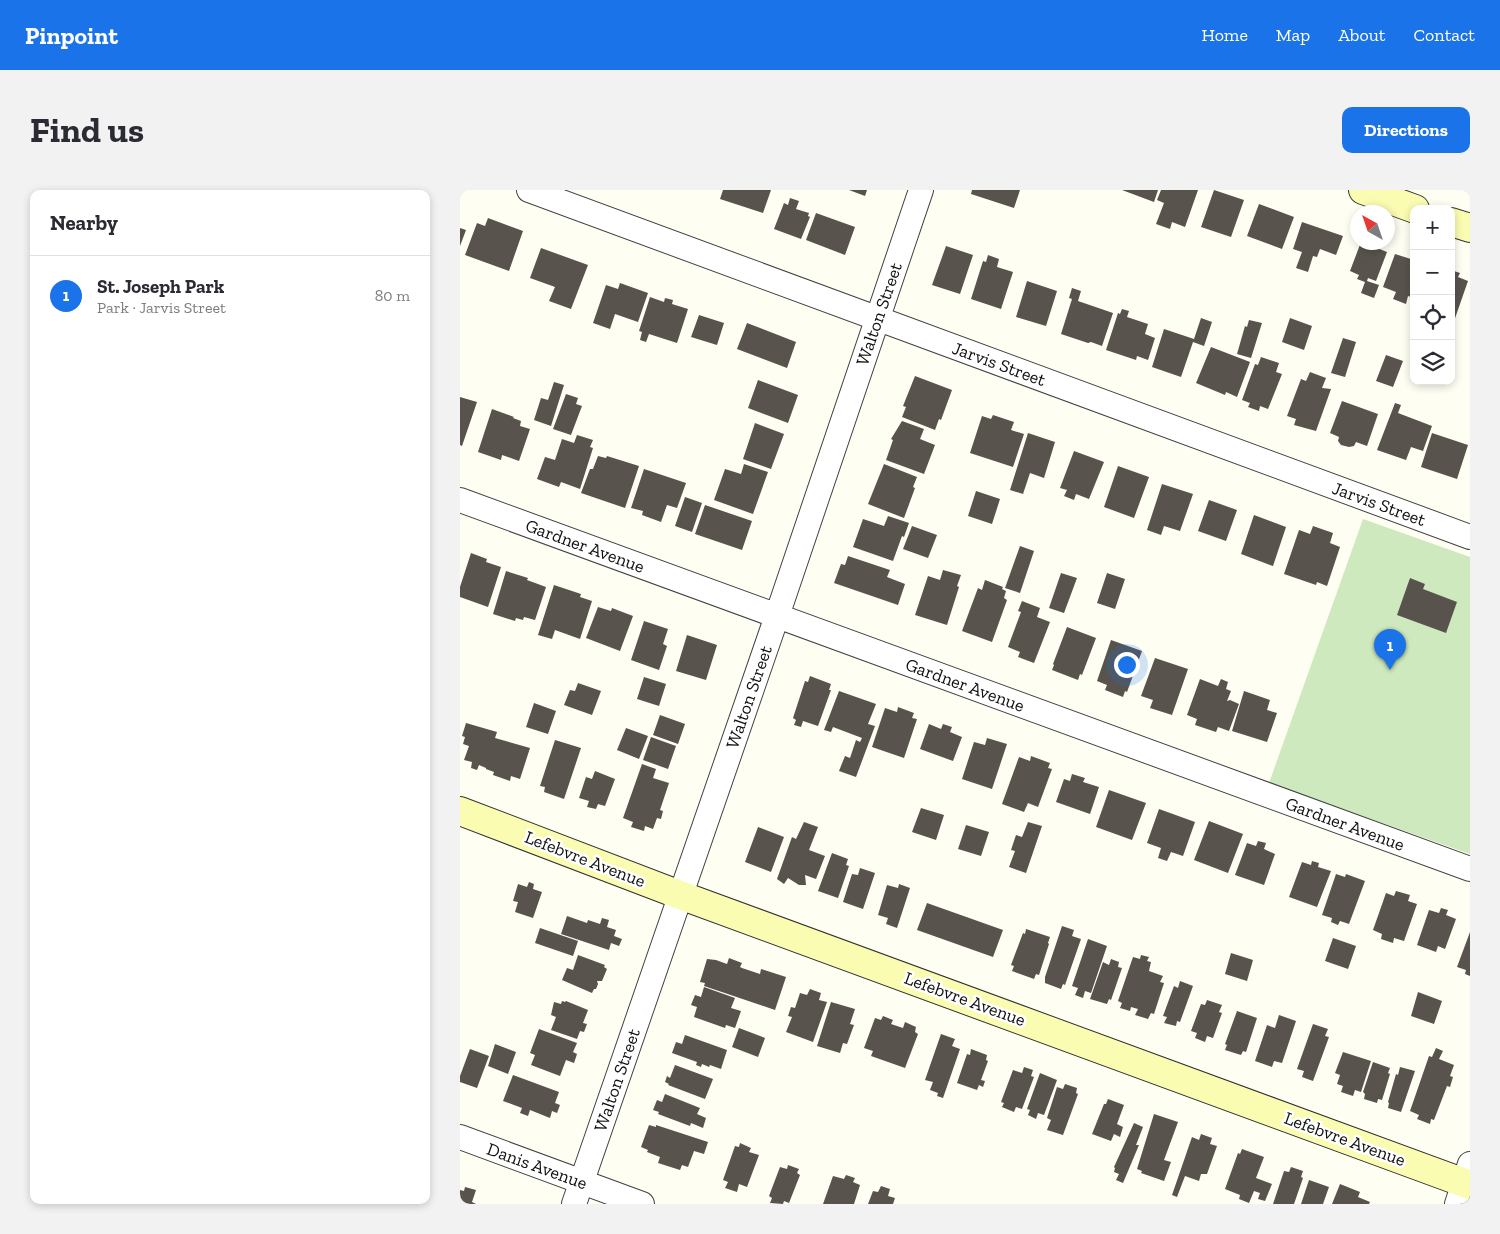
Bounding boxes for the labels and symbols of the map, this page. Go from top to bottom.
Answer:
north arrow [1350,205,1395,250]
street label: Walton Street [851,259,907,368]
street label: Jarvis Street [949,337,1049,391]
street label: Jarvis Street [1329,477,1429,531]
street label: Gardner Avenue [522,514,648,578]
pin: 1 [1374,629,1406,670]
street label: Walton Street [721,642,777,751]
your location [1114,652,1140,678]
street label: Gardner Avenue [902,653,1028,717]
street label: Gardner Avenue [1282,792,1408,856]
street label: Lefebvre Avenue [522,826,648,892]
street label: Lefebvre Avenue [901,967,1029,1031]
street label: Walton Street [589,1025,645,1134]
street label: Lefebvre Avenue [1281,1107,1409,1171]
street label: Danis Avenue [484,1138,590,1194]

